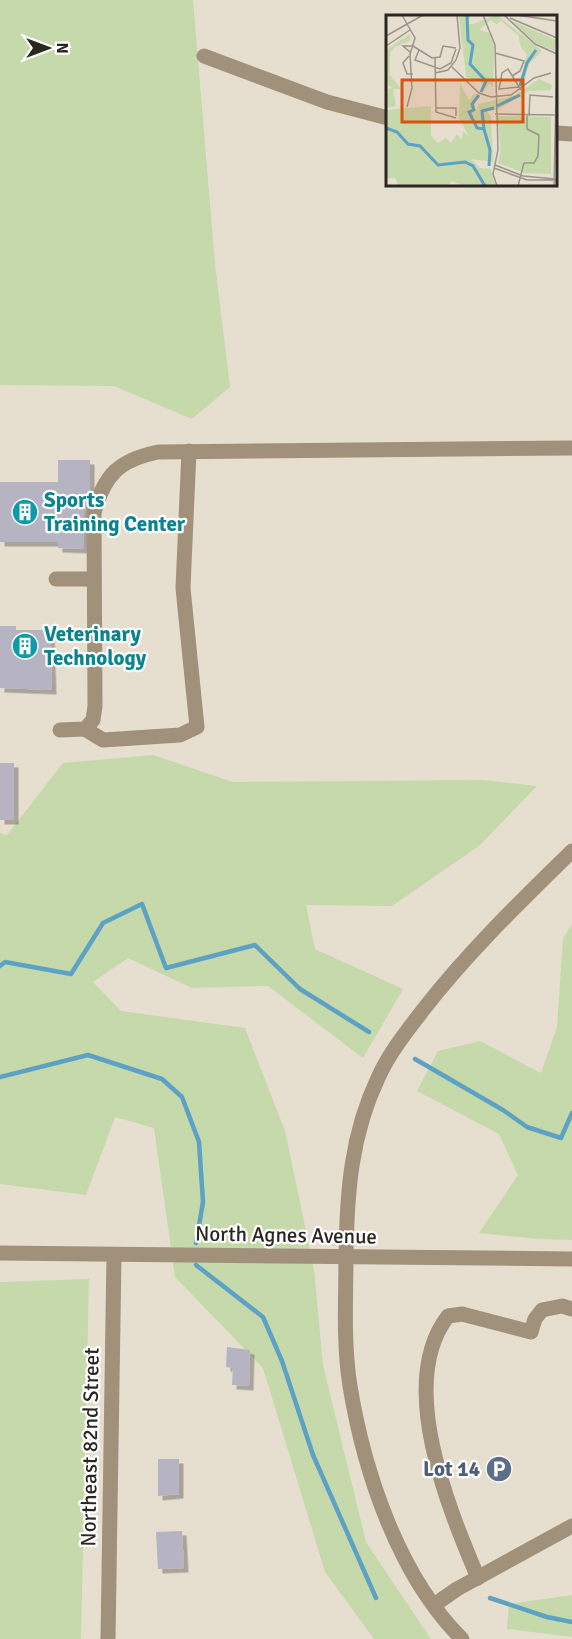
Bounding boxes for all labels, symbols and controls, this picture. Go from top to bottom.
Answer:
inset map [386,15,557,186]
north arrow [18,18,78,78]
text: N [52,42,72,54]
place label: Sports Training Center [44,487,186,537]
building icon: Sports Training Center [10,497,40,527]
place label: Veterinary Technology [44,621,147,671]
building icon: Veterinary Technology [10,631,40,661]
street label: North Agnes Avenue [195,1220,377,1250]
street label: Northeast 82nd Street [75,1347,105,1547]
parking icon: Lot 14 [484,1454,514,1484]
place label: Lot 14 [423,1456,480,1482]

